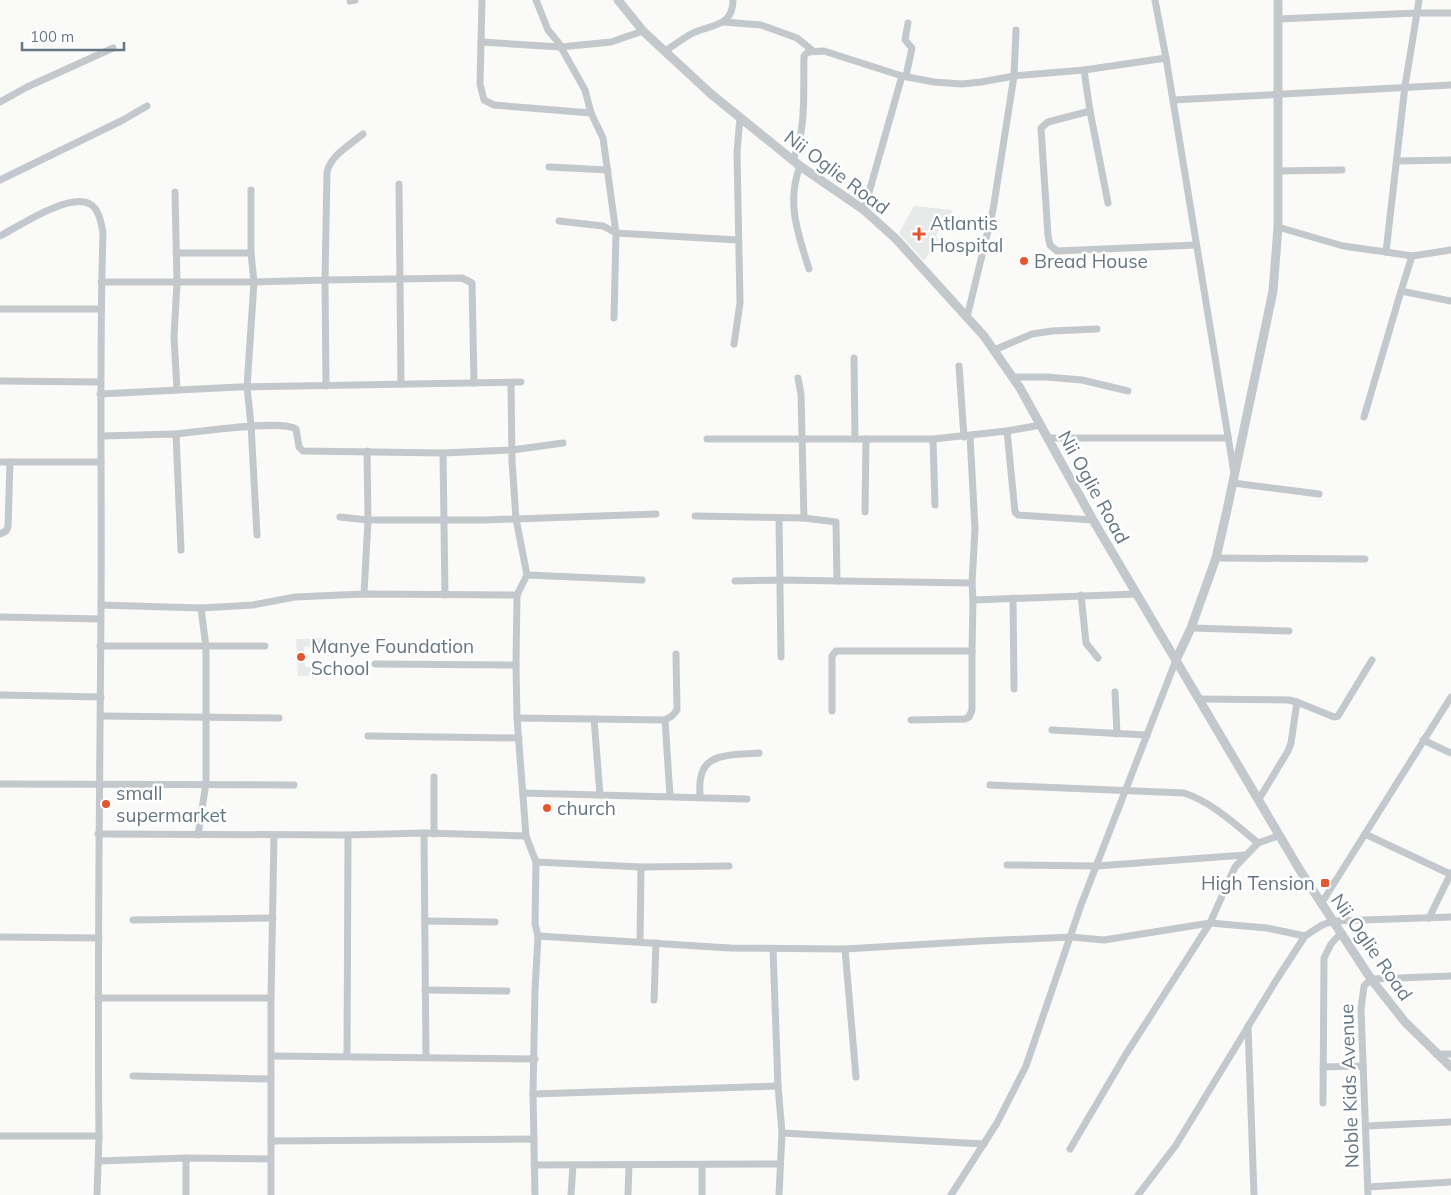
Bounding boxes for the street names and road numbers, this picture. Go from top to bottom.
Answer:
street label: Nii Oglie Road [780,125,894,219]
street label: Nii Oglie Road [1053,426,1135,548]
street label: Nii Oglie Road [1326,889,1418,1005]
street label: Noble Kids Avenue [1334,1003,1364,1169]

